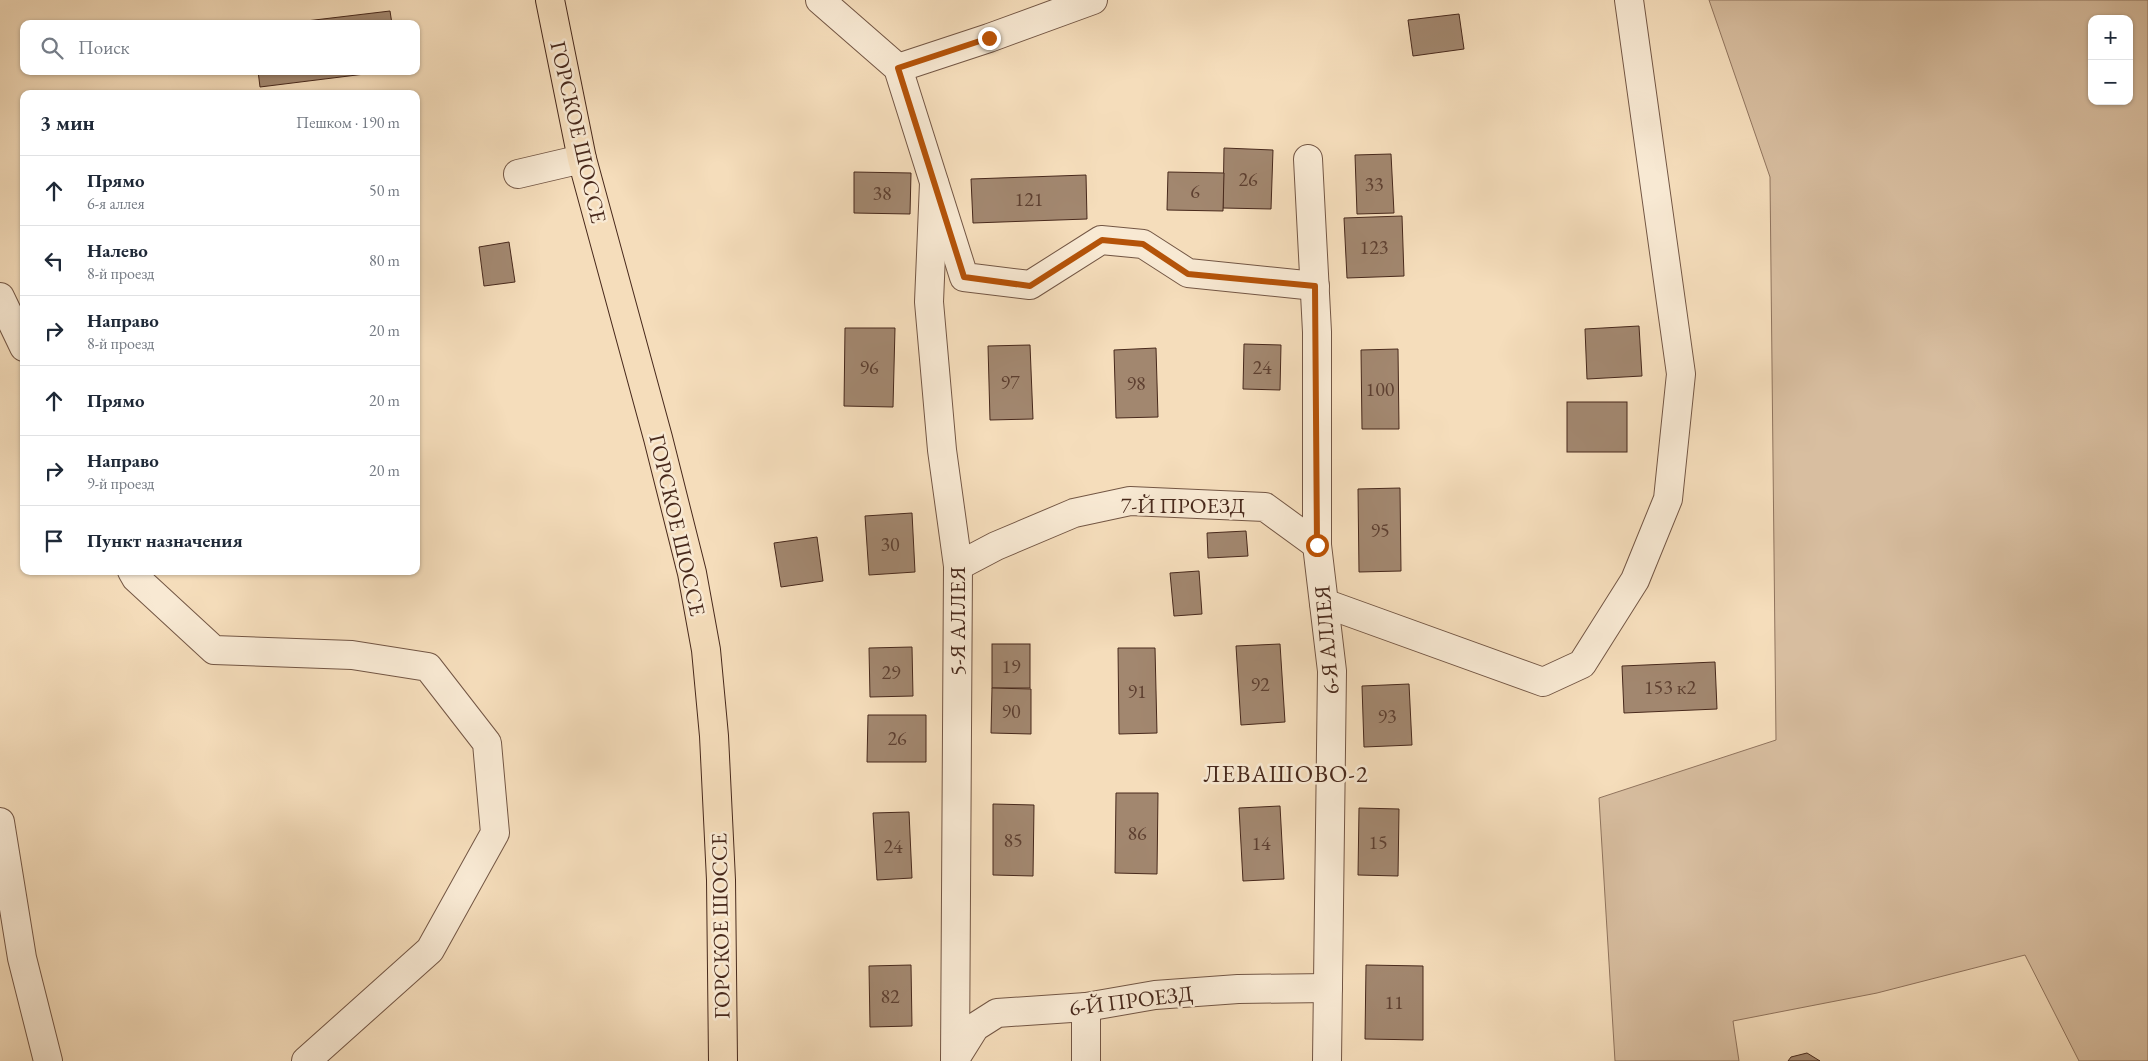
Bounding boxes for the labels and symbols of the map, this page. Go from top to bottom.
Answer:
route end [978,27,1001,50]
street label: ГОРСКОЕ ШОССЕ [543,38,614,226]
house number: 26 [1238,166,1258,192]
house number: 33 [1364,171,1384,197]
house number: 6 [1190,178,1200,204]
house number: 38 [872,180,892,206]
house number: 121 [1015,186,1043,212]
house number: 123 [1360,234,1388,260]
house number: 96 [859,354,879,380]
house number: 24 [1252,354,1272,380]
house number: 97 [1000,369,1020,395]
house number: 98 [1126,370,1146,396]
house number: 100 [1366,376,1395,402]
street label: ГОРСКОЕ ШОССЕ [642,431,713,619]
street label: 7-Й ПРОЕЗД [1121,491,1245,520]
house number: 95 [1370,517,1390,543]
house number: 30 [880,531,900,557]
route start [1306,534,1329,557]
street label: 5-Я АЛЛЕЯ [943,566,972,676]
street label: 6-Я АЛЛЕЯ [1307,584,1346,696]
house number: 19 [1001,653,1021,679]
house number: 29 [881,659,901,685]
house number: 92 [1250,671,1270,697]
house number: 153 к2 [1644,674,1696,700]
house number: 91 [1127,678,1147,704]
house number: 90 [1001,698,1021,724]
house number: 93 [1377,703,1397,729]
house number: 26 [887,725,907,751]
district label: ЛЕВАШОВО-2 [1204,758,1368,789]
house number: 86 [1127,820,1147,846]
house number: 85 [1003,827,1023,853]
house number: 15 [1368,829,1388,855]
house number: 14 [1251,830,1271,856]
street label: ГОРСКОЕ ШОССЕ [704,833,737,1019]
house number: 24 [883,833,903,859]
street label: 6-Й ПРОЕЗД [1067,979,1195,1022]
house number: 82 [880,983,900,1009]
house number: 11 [1384,989,1404,1015]

